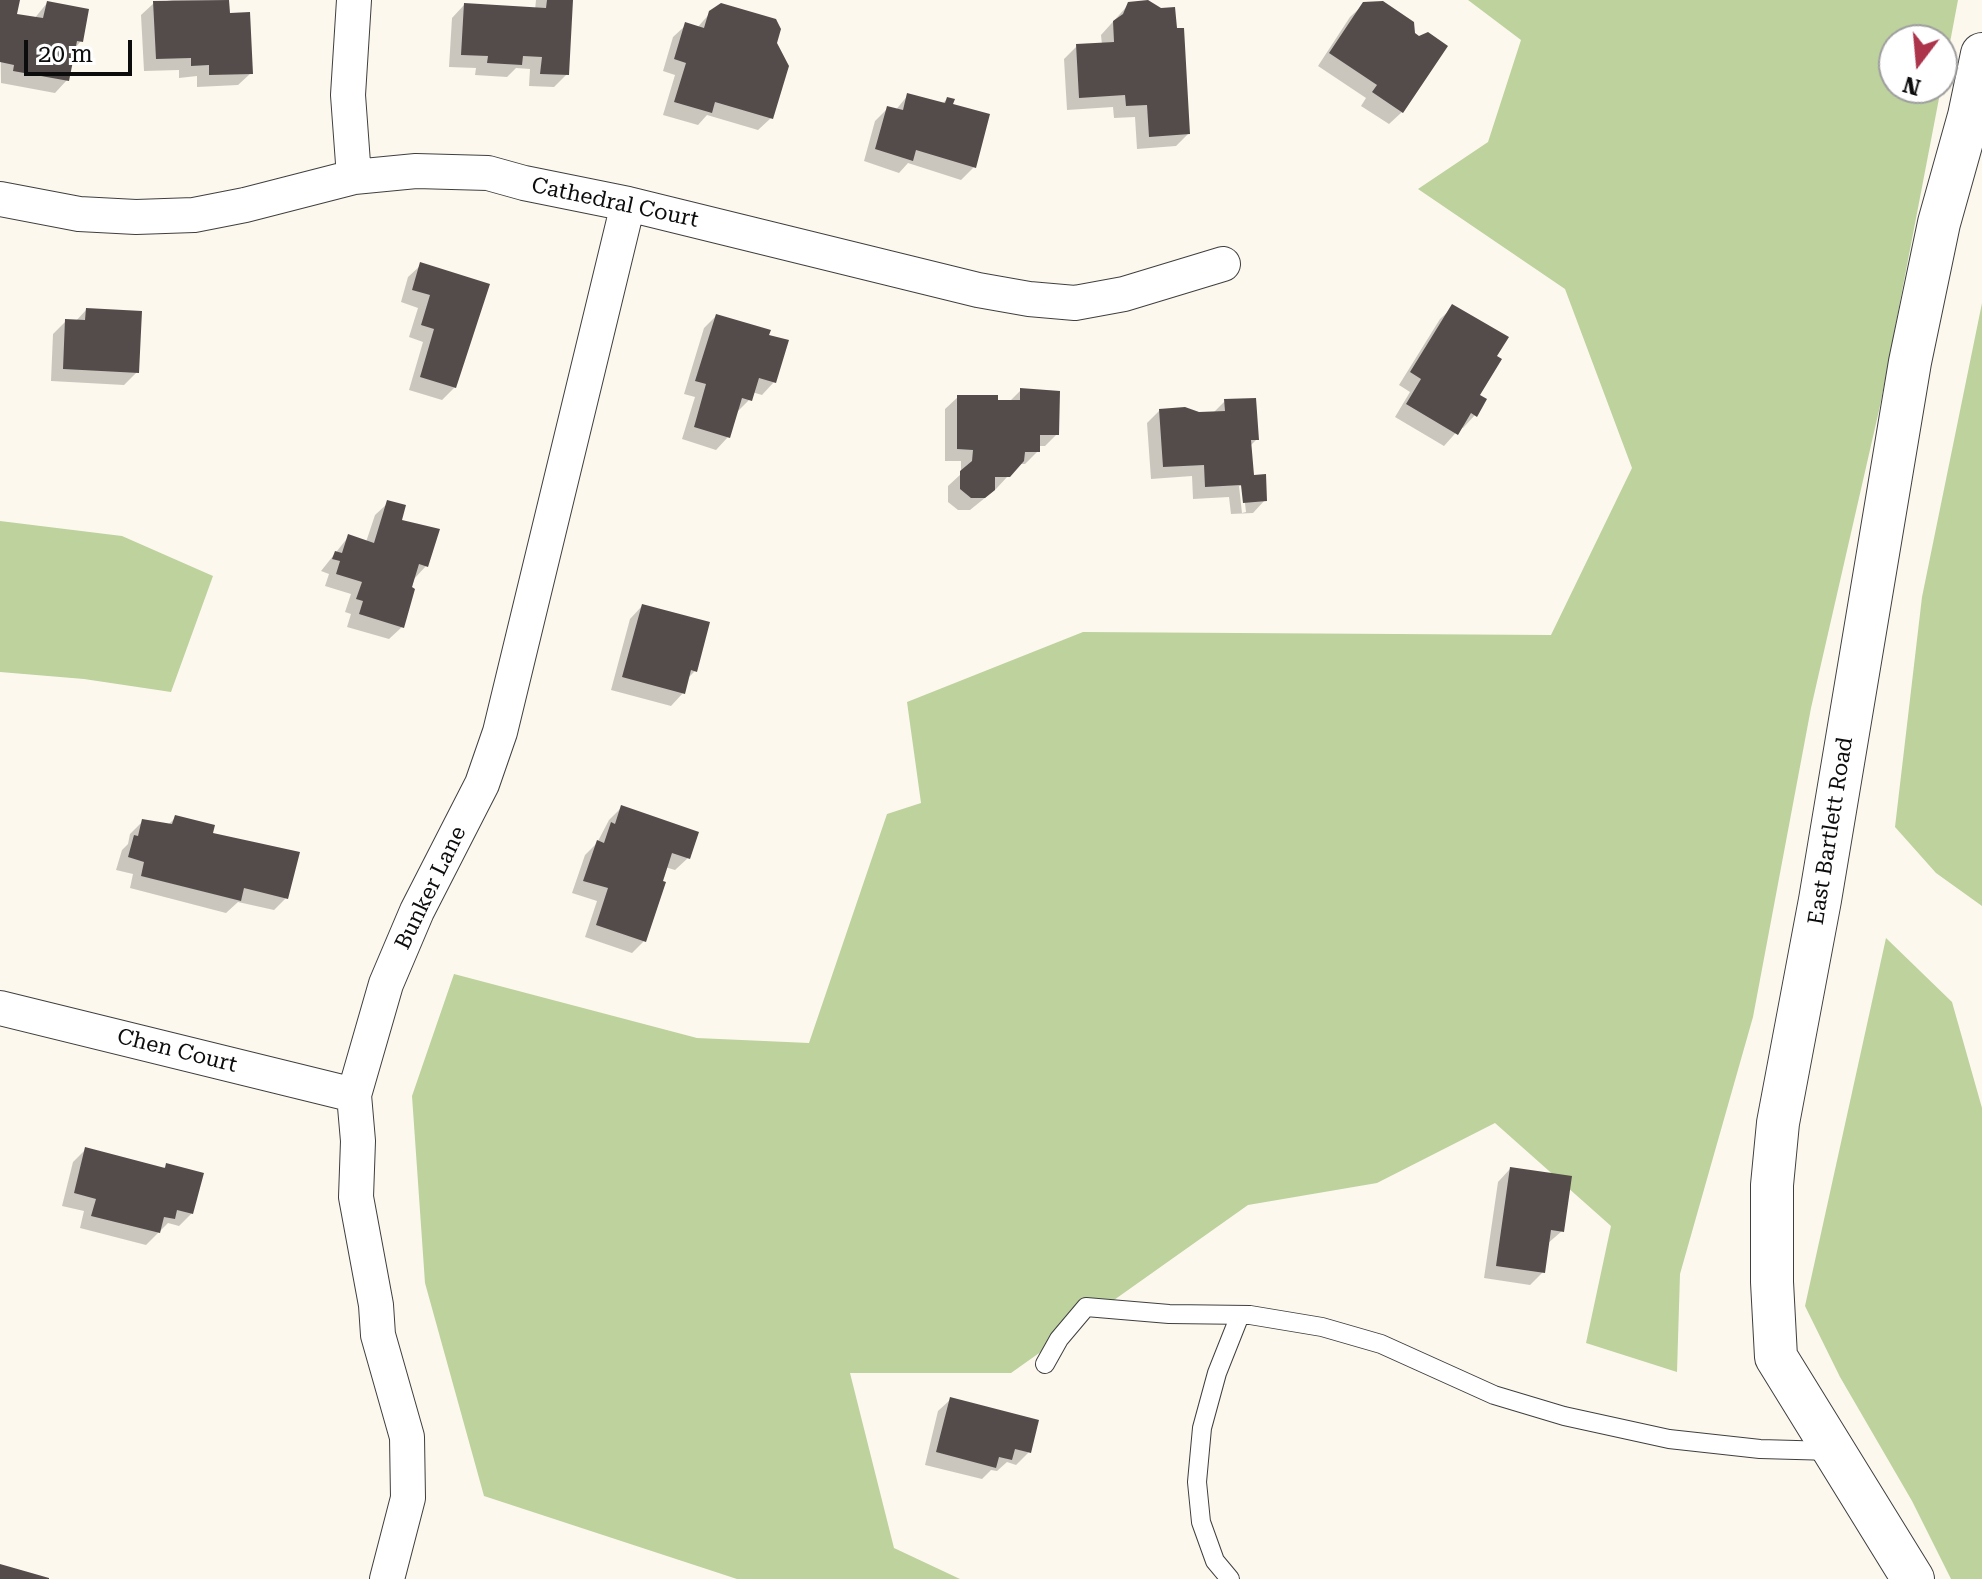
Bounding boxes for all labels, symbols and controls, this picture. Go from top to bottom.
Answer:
scale bar [28,24,136,74]
north arrow [1878,24,1958,104]
text: 20 m [38,40,93,68]
text: N [1900,71,1923,100]
street label: Cathedral Court [529,172,701,234]
street label: East Bartlett Road [1803,735,1859,927]
street label: Bunker Lane [390,822,472,954]
street label: Chen Court [114,1023,240,1079]

